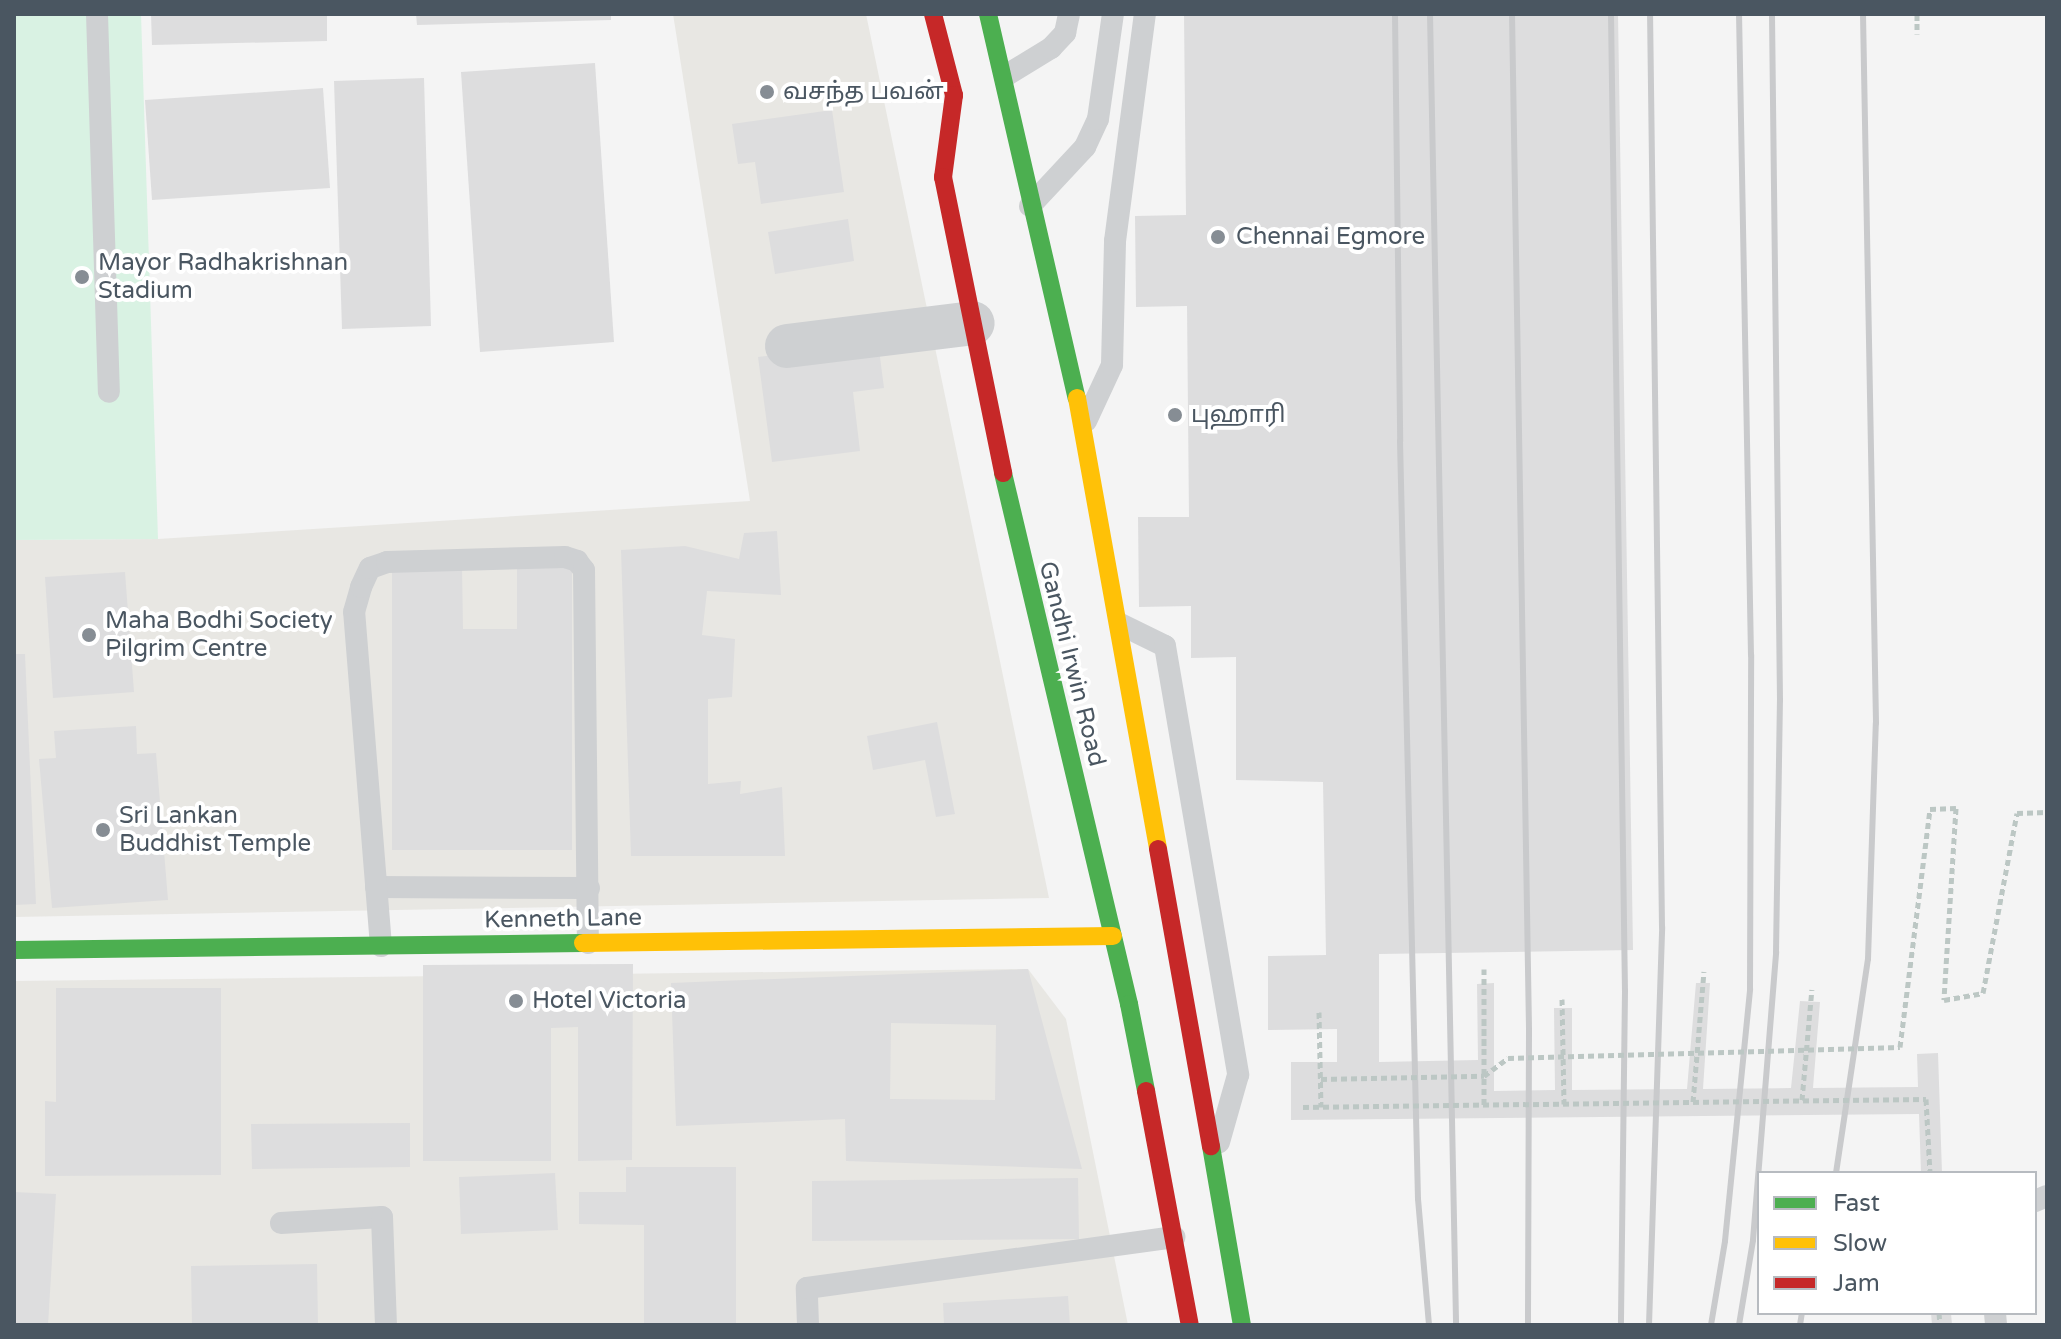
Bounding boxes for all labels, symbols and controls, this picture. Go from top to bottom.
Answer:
place label: வசந்த பவன் [783,78,944,106]
marker: வசந்த பவன் [758,83,776,101]
place label: Chennai Egmore [1236,223,1425,251]
marker: Chennai Egmore [1207,226,1229,248]
place label: Mayor Radhakrishnan Stadium [98,249,348,305]
marker: Mayor Radhakrishnan Stadium [73,268,91,286]
place label: புஹாரி [1191,401,1286,429]
marker: புஹாரி [1166,406,1184,424]
street label: Gandhi Irwin Road [1033,559,1111,769]
place label: Maha Bodhi Society Pilgrim Centre [105,607,333,663]
marker: Maha Bodhi Society Pilgrim Centre [80,626,98,644]
place label: Sri Lankan Buddhist Temple [119,802,311,858]
marker: Sri Lankan Buddhist Temple [94,821,112,839]
street label: Kenneth Lane [484,903,642,935]
place label: Hotel Victoria [532,987,687,1015]
marker: Hotel Victoria [507,992,525,1010]
legend [1757,1171,2037,1315]
text: Fast [1833,1189,1880,1218]
text: Slow [1833,1229,1887,1258]
text: Jam [1833,1269,1880,1298]

